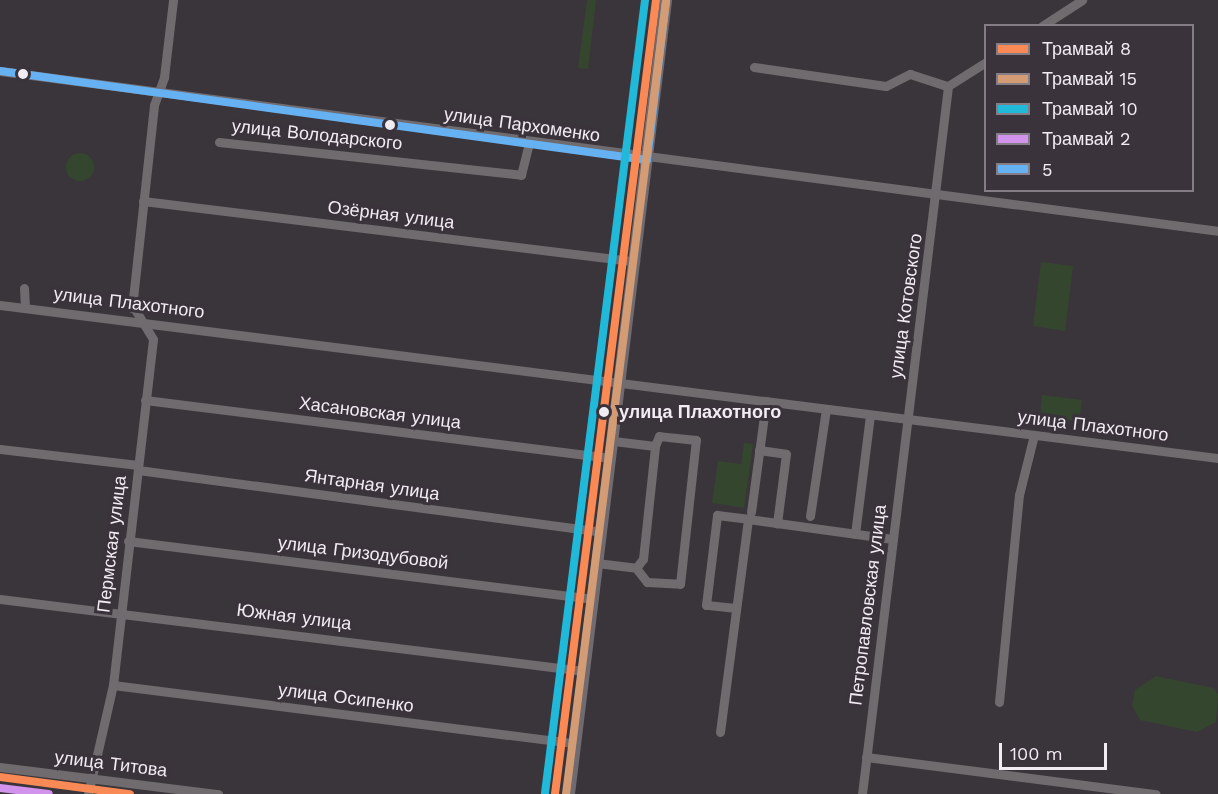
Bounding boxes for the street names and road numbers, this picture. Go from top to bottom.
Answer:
street label: улица Пархоменко [442,103,602,147]
street label: улица Володарского [231,115,403,155]
street label: Озёрная улица [326,197,456,233]
street label: улица Котовского [885,232,927,380]
street label: улица Плахотного [52,283,206,323]
street label: Хасановская улица [298,392,462,434]
street label: улица Плахотного [1016,406,1170,446]
street label: Янтарная улица [303,465,441,505]
street label: Пермская улица [93,474,131,614]
street label: Петропавловская улица [845,503,891,707]
street label: улица Гризодубовой [277,532,449,574]
street label: Южная улица [235,599,353,635]
street label: улица Осипенко [277,679,415,717]
street label: улица Титова [53,746,169,782]

